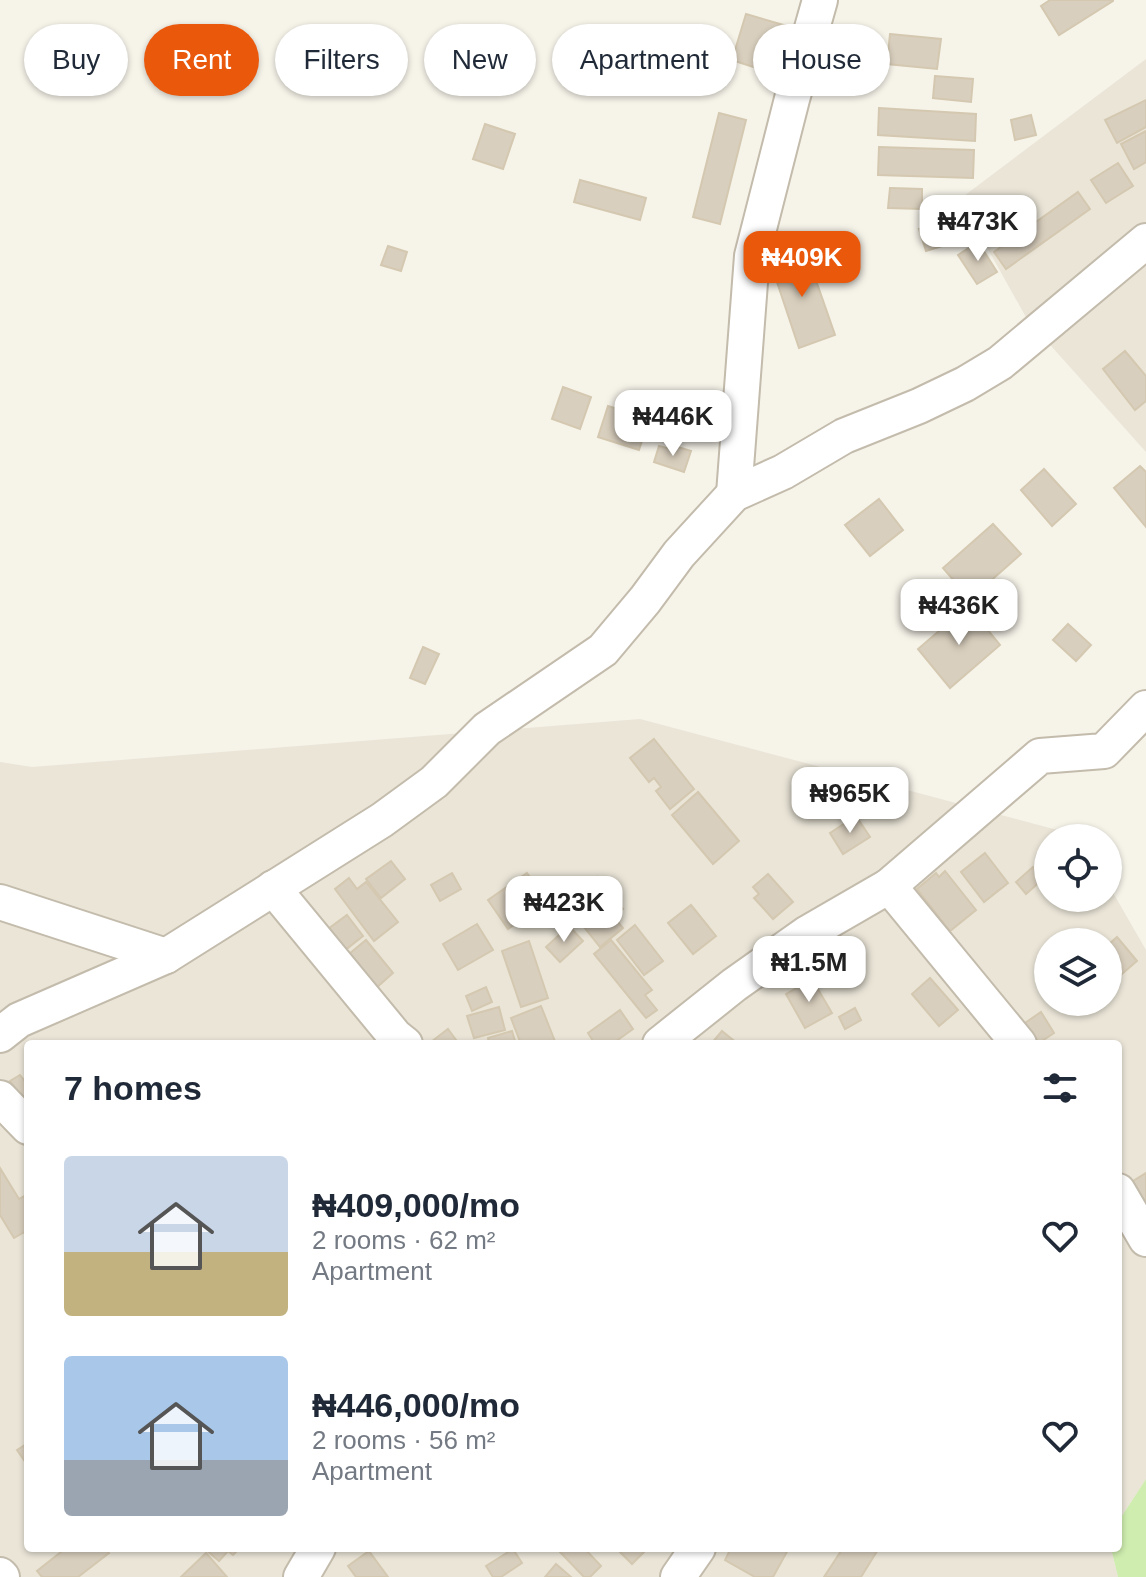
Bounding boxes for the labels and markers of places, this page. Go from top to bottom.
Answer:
pin: ₦473K [922,195,1034,263]
pin: ₦409K [746,231,858,299]
pin: ₦446K [617,390,729,458]
pin: ₦436K [903,579,1015,647]
pin: ₦965K [794,767,906,835]
pin: ₦423K [508,876,620,944]
pin: ₦1.5M [753,936,865,1004]

